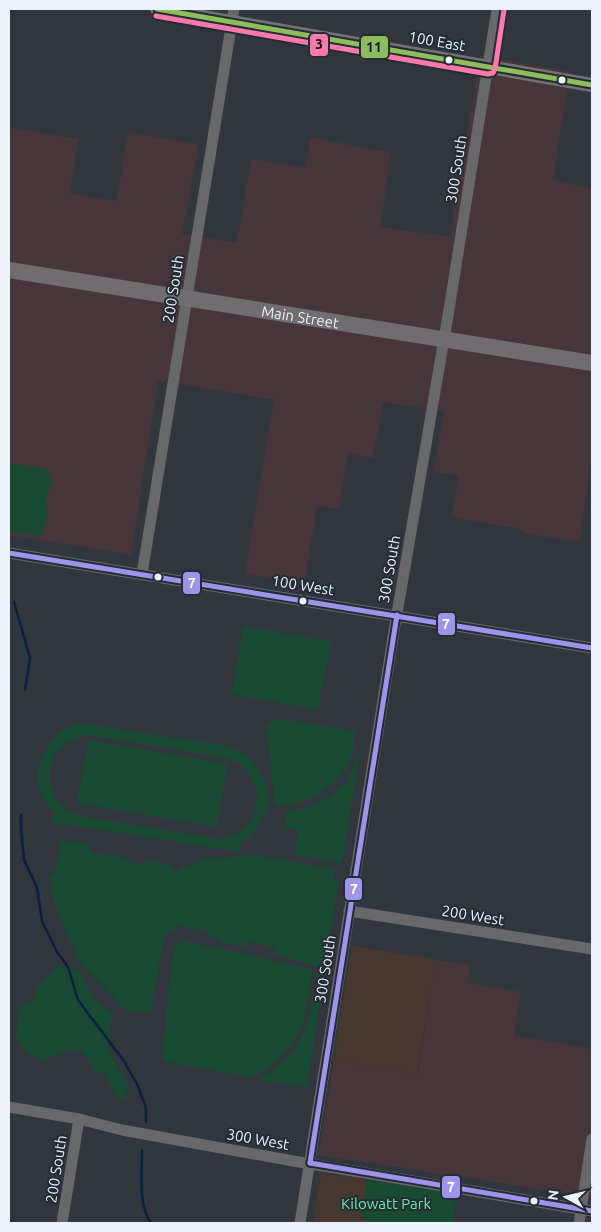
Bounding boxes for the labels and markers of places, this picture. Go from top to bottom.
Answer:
unlabelled marker [444,55,454,65]
unlabelled marker [557,75,567,85]
unlabelled marker [153,572,163,582]
unlabelled marker [298,596,308,606]
unlabelled marker [529,1196,539,1206]

